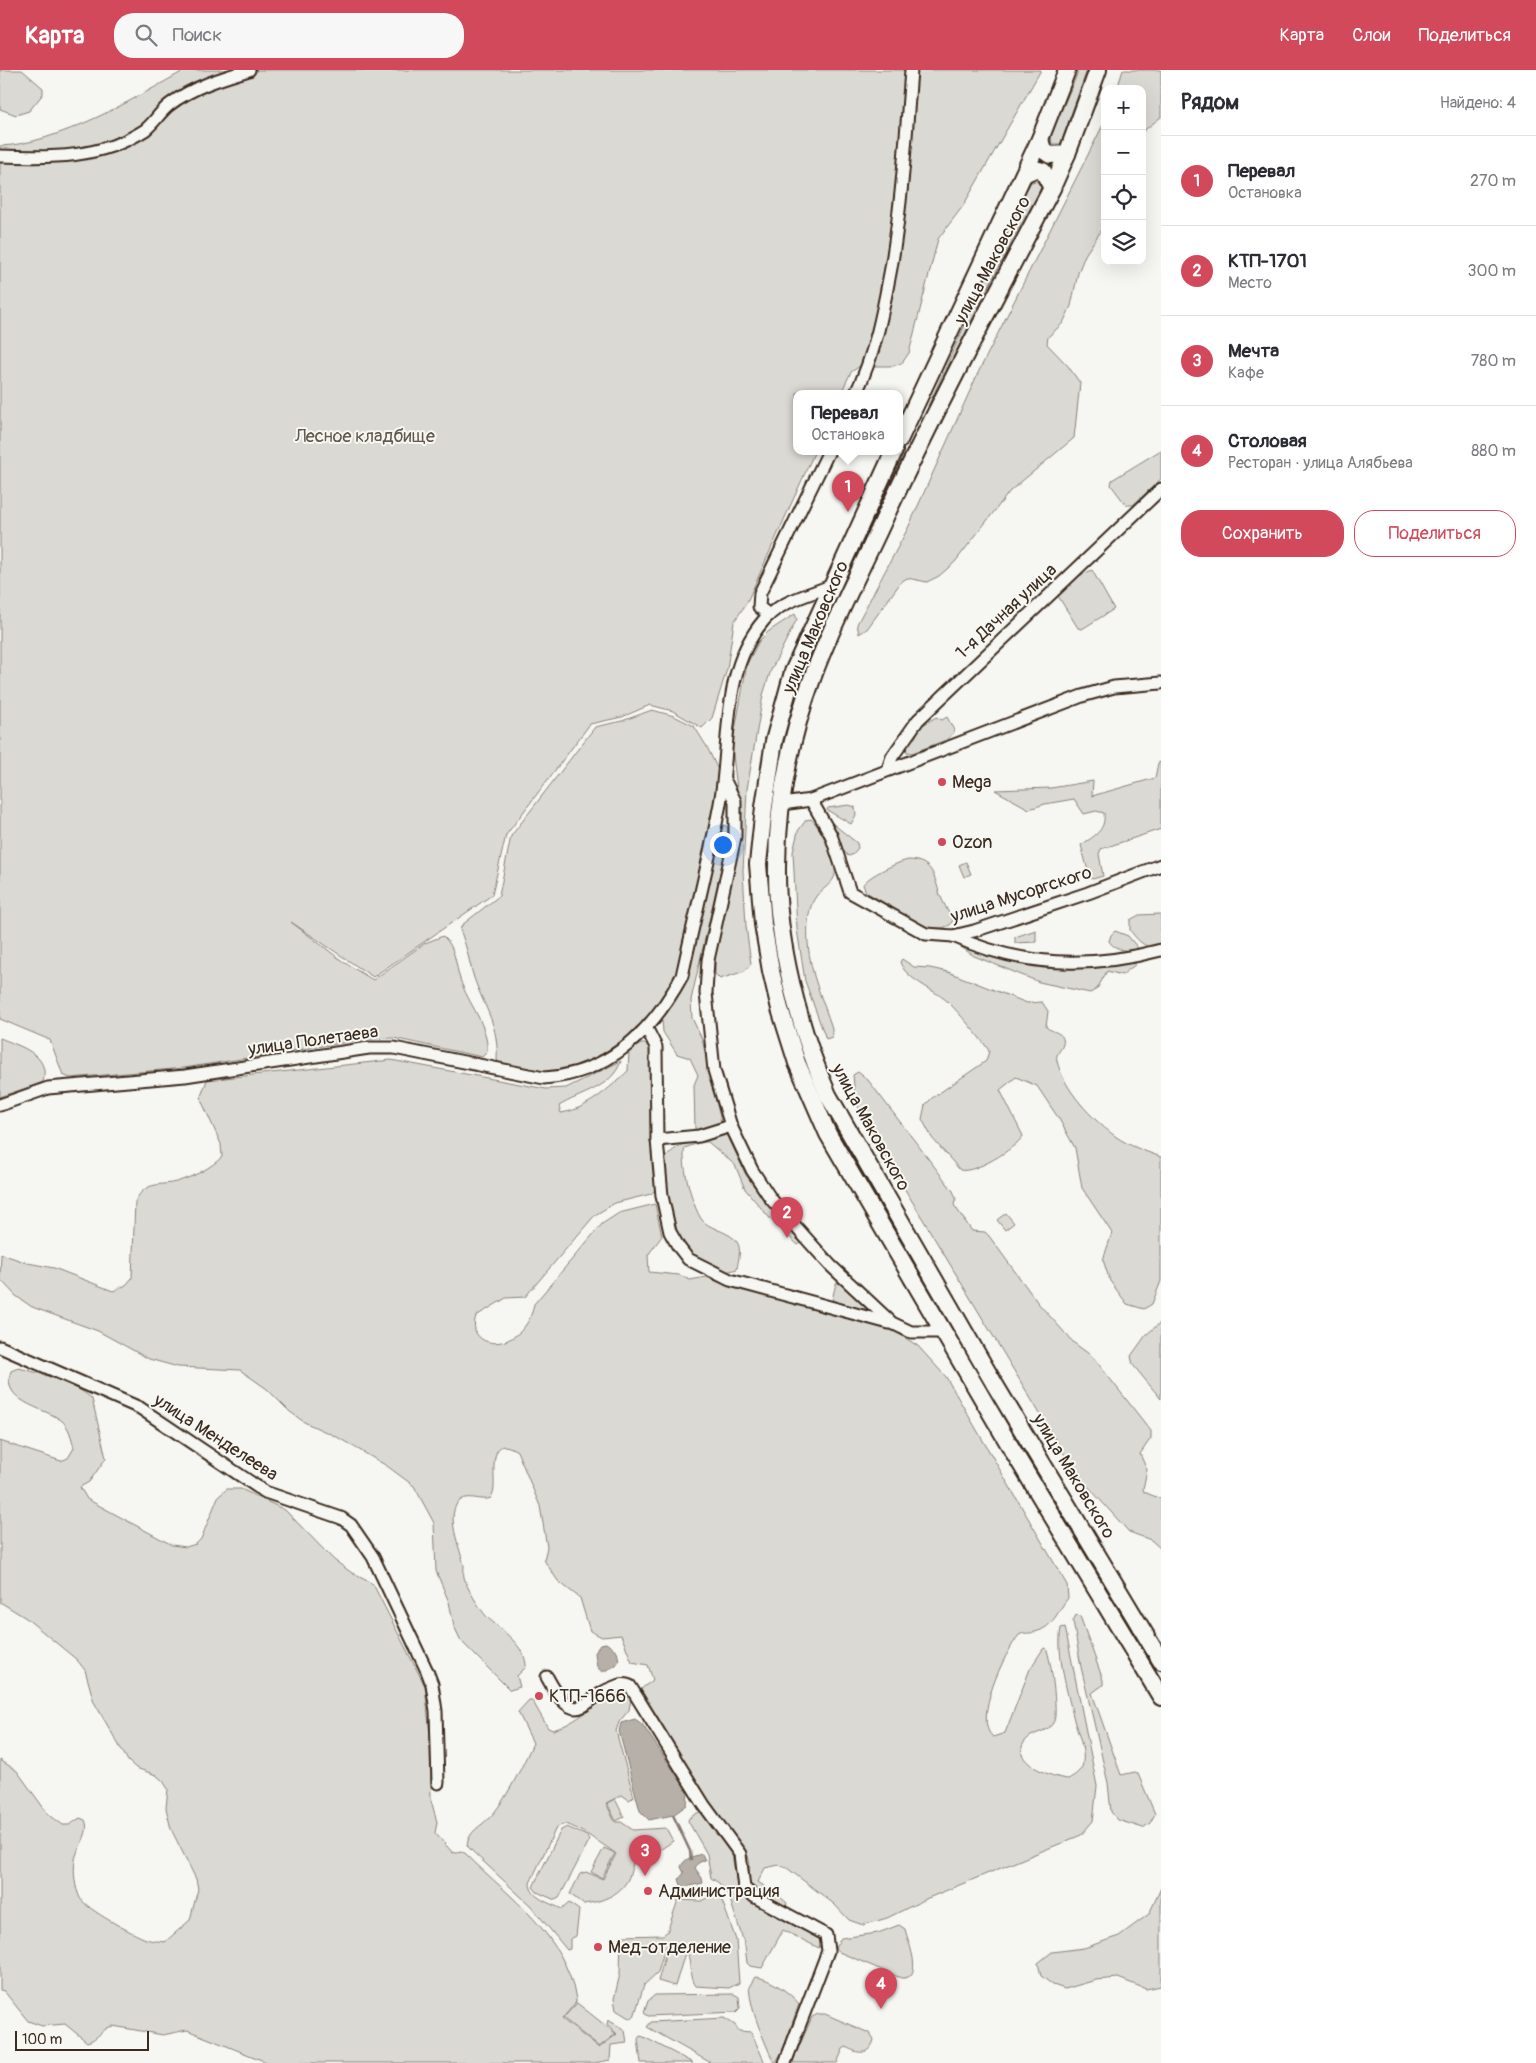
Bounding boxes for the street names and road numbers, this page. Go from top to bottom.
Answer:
street label: улица Маковского [949,192,1036,329]
street label: улица Маковского [777,557,854,698]
street label: 1-я Дачная улица [951,559,1062,664]
street label: улица Мусоргского [947,861,1095,928]
street label: улица Полетаева [246,1020,380,1061]
street label: улица Маковского [826,1059,915,1195]
street label: улица Менделеева [148,1388,282,1486]
street label: улица Маковского [1027,1409,1120,1543]

